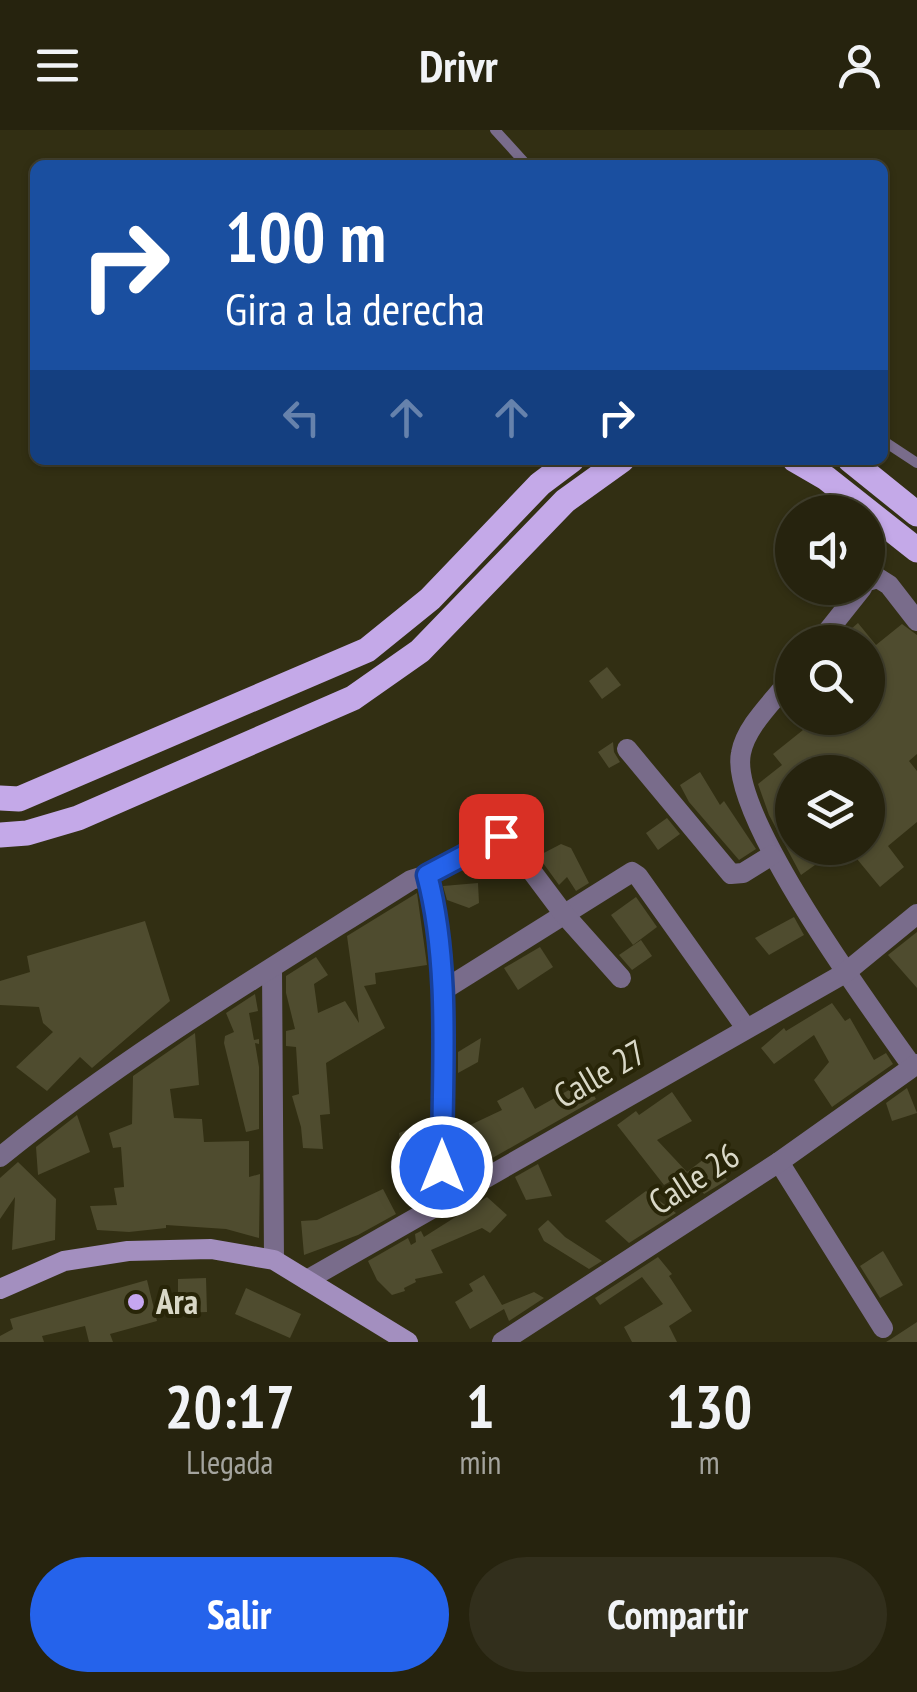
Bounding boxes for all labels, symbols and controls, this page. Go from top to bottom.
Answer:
text: Drivr [419,36,498,94]
icon: menu [30,38,85,93]
icon: person [832,38,887,93]
text: 100 m [225,191,386,281]
icon: right [60,200,190,330]
text: Gira a la derecha [225,279,485,337]
icon: left [274,390,329,445]
icon: ahead [379,390,434,445]
icon: ahead [484,390,539,445]
icon: right [589,390,644,445]
map controls [775,495,885,865]
button: sound [775,495,885,605]
button: search [775,625,885,735]
button: layers [775,755,885,865]
pin [459,794,544,879]
icon: arrive [474,809,529,864]
street label: Calle 27 [545,1028,654,1118]
position arrow [390,1115,494,1219]
street label: Calle 26 [639,1132,748,1224]
place label: Ara [155,1278,198,1324]
marker: Ara [125,1291,147,1313]
text: 20:17 [165,1367,295,1445]
text: 1 [466,1367,495,1445]
text: 130 [666,1367,752,1445]
text: Llegada [186,1441,273,1483]
text: min [459,1441,501,1483]
text: m [699,1441,720,1483]
button: Salir [30,1557,449,1672]
button: Compartir [469,1557,887,1672]

